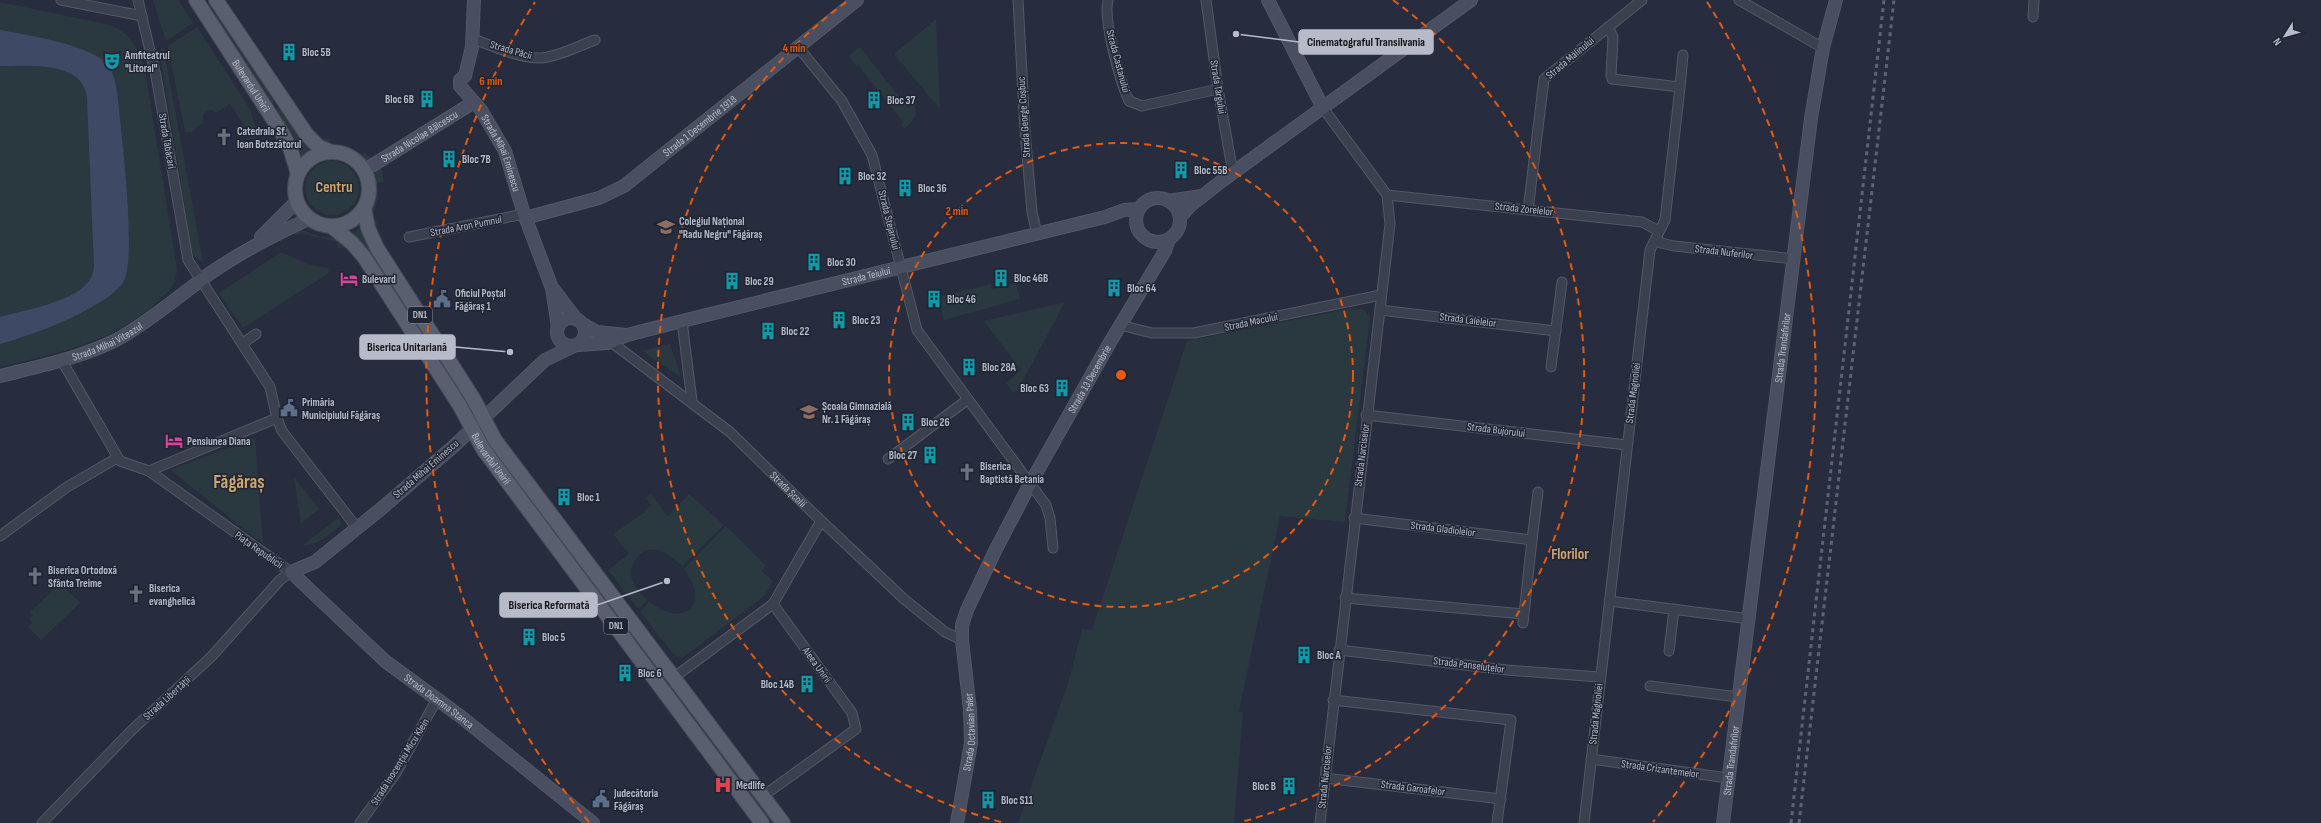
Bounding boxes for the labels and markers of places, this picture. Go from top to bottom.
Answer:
callout: Cinematograful Transilvania [1299,30,1433,54]
building icon: Bloc 5B [279,42,299,62]
place label: Bloc 5B [302,46,331,59]
place label: Amfiteatrul "Litoral" [124,49,170,75]
theatre icon: Amfiteatrul "Litoral" [102,51,122,71]
building icon: Bloc 6B [417,89,437,109]
building icon: Bloc 37 [864,90,884,110]
place label: Bloc 6B [385,93,414,106]
place label: Bloc 37 [887,94,916,107]
place label: Catedrala Sf. Ioan Botezătorul [237,125,301,151]
church icon: Catedrala Sf. Ioan Botezătorul [214,127,234,147]
building icon: Bloc 7B [439,149,459,169]
place label: Bloc 7B [462,153,491,166]
building icon: Bloc 55B [1171,160,1191,180]
place label: Bloc 55B [1194,164,1228,177]
building icon: Bloc 32 [835,166,855,186]
place label: Bloc 32 [858,170,887,183]
building icon: Bloc 36 [895,178,915,198]
place label: Bloc 36 [918,182,947,195]
place label: Colegiul Național "Radu Negru" Făgăraș [679,215,763,241]
school or university icon: Colegiul Național "Radu Negru" Făgăraș [656,217,676,237]
building icon: Bloc 30 [804,252,824,272]
place label: Bloc 30 [827,256,856,269]
building icon: Bloc 46B [991,268,1011,288]
hotel icon: Bulevard [339,269,359,289]
building icon: Bloc 29 [722,271,742,291]
place label: Bloc 46B [1014,272,1048,285]
place label: Bulevard [362,273,396,286]
place label: Bloc 29 [745,275,774,288]
building icon: Bloc 64 [1104,278,1124,298]
place label: Bloc 64 [1127,282,1156,295]
place label: Oficiul Poștal Făgăraș 1 [455,287,506,313]
public building icon: Oficiul Poștal Făgăraș 1 [432,289,452,309]
building icon: Bloc 46 [924,289,944,309]
place label: Bloc 46 [947,293,976,306]
building icon: Bloc 23 [829,310,849,330]
place label: Bloc 23 [852,314,880,327]
building icon: Bloc 22 [758,321,778,341]
place label: Bloc 22 [781,325,809,338]
callout: Biserica Unitariană [360,335,455,359]
building icon: Bloc 28A [959,357,979,377]
place label: Bloc 28A [982,361,1017,374]
centre of rings [1114,368,1128,382]
building icon: Bloc 63 [1052,378,1072,398]
place label: Bloc 63 [1020,382,1049,395]
place label: Primăria Municipiului Făgăraș [302,396,380,422]
public building icon: Primăria Municipiului Făgăraș [279,398,299,418]
place label: Școala Gimnazială Nr. 1 Făgăraș [822,400,892,426]
school or university icon: Școala Gimnazială Nr. 1 Făgăraș [799,402,819,422]
building icon: Bloc 26 [898,412,918,432]
place label: Bloc 26 [921,416,950,429]
hotel icon: Pensiunea Diana [164,431,184,451]
place label: Pensiunea Diana [187,435,251,448]
building icon: Bloc 27 [920,445,940,465]
place label: Bloc 27 [889,449,917,462]
place label: Biserica Baptistă Betania [980,460,1045,486]
church icon: Biserica Baptistă Betania [957,462,977,482]
building icon: Bloc 1 [554,487,574,507]
place label: Bloc 1 [577,491,601,504]
place label: Biserica Ortodoxă Sfânta Treime [48,564,117,590]
church icon: Biserica Ortodoxă Sfânta Treime [25,566,45,586]
place label: Biserica evanghelică [149,582,196,608]
church icon: Biserica evanghelică [126,584,146,604]
callout: Biserica Reformată [500,593,597,617]
building icon: Bloc 5 [519,627,539,647]
place label: Bloc 5 [542,631,566,644]
building icon: Bloc A [1294,645,1314,665]
place label: Bloc A [1317,649,1342,662]
building icon: Bloc 6 [615,663,635,683]
place label: Bloc 6 [638,667,662,680]
building icon: Bloc 14B [797,674,817,694]
place label: Bloc 14B [761,678,794,691]
hospital icon: Medlife [713,775,733,795]
building icon: Bloc B [1279,776,1299,796]
place label: Medlife [736,779,765,792]
place label: Bloc B [1252,780,1276,793]
place label: Judecătoria Făgăraș [613,787,659,813]
public building icon: Judecătoria Făgăraș [591,789,611,809]
building icon: Bloc S11 [978,790,998,810]
place label: Bloc S11 [1001,794,1034,807]

